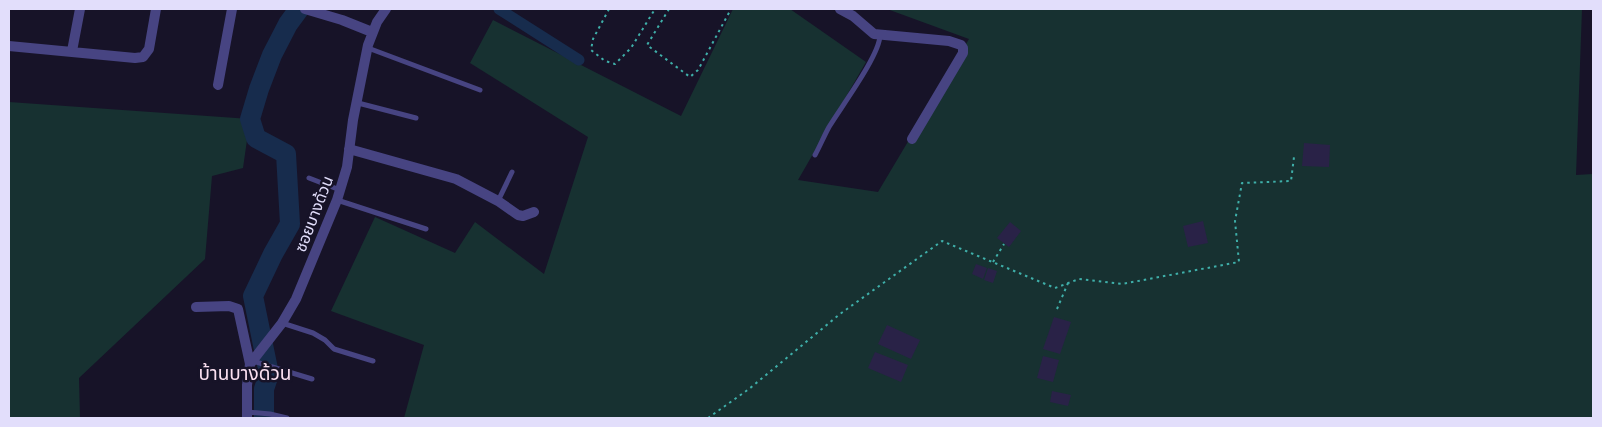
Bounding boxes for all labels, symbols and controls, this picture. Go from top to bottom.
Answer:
street label: ซอยบางด้วน [291,173,337,255]
district label: บ้านบางด้วน [199,362,291,385]

